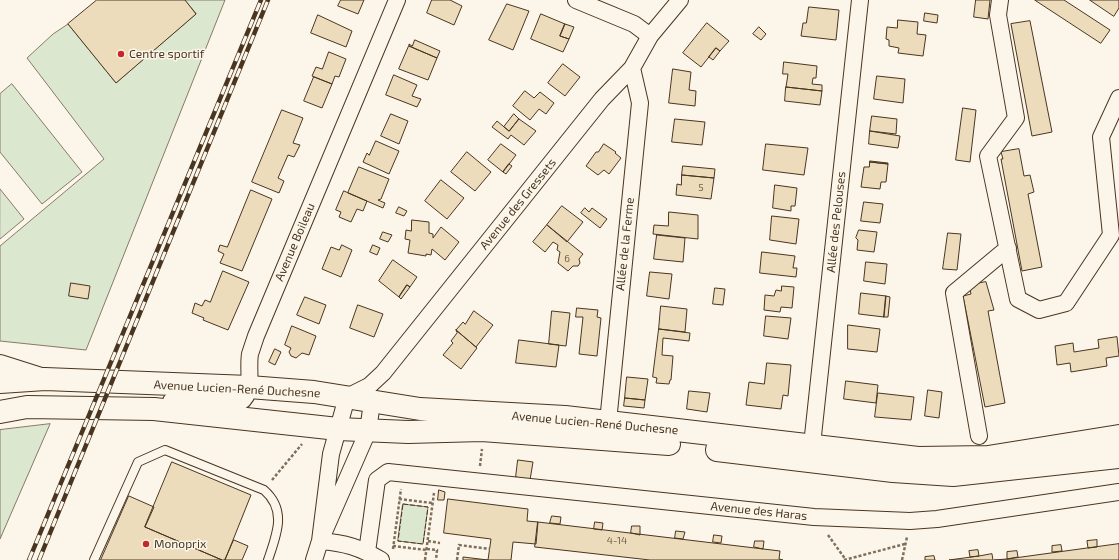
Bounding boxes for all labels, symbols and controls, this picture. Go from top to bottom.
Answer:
place label: Centre sportif [129,47,204,61]
marker: Centre sportif [116,49,126,59]
street label: Avenue des Gressets [477,156,559,252]
street label: Allée des Pelouses [824,171,848,273]
house number: 5 [698,182,704,194]
street label: Allée de la Ferme [613,197,637,291]
street label: Avenue Boileau [272,201,318,283]
house number: 6 [564,253,570,265]
street label: Avenue Lucien-René Duchesne [153,377,321,401]
street label: Avenue Lucien-René Duchesne [511,409,679,437]
street label: Avenue des Haras [710,499,808,523]
house number: 4-14 [607,535,627,547]
place label: Monoprix [154,537,206,551]
marker: Monoprix [141,539,151,549]

